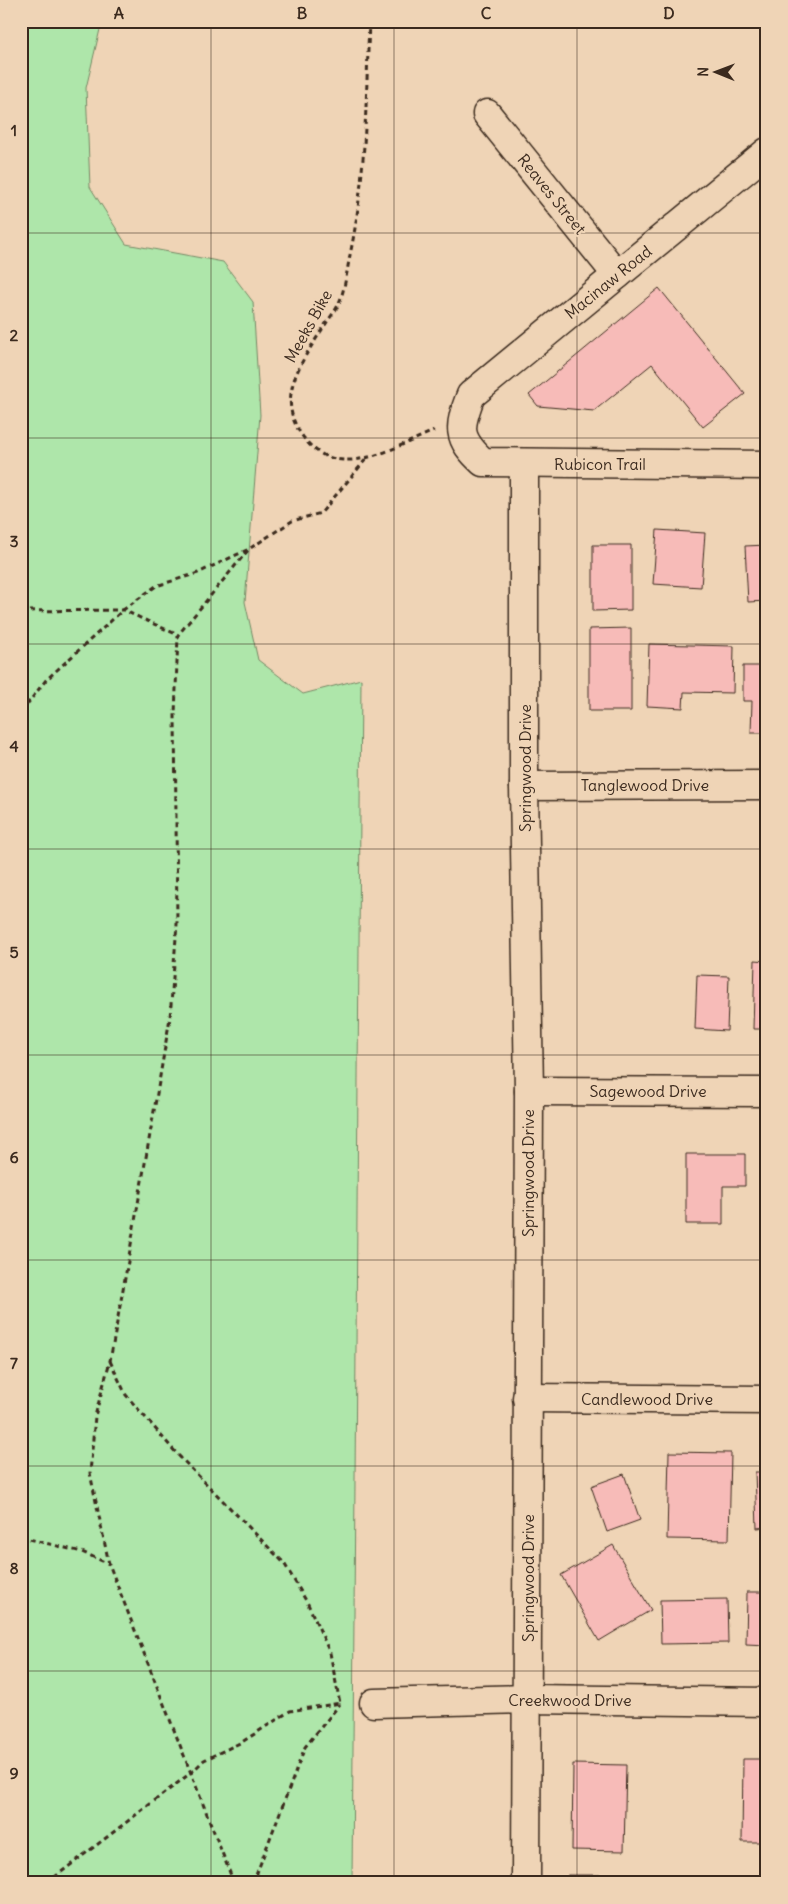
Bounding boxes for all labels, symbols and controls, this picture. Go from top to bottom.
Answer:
text: A [114,3,124,23]
text: B [297,3,308,23]
text: C [481,3,492,23]
text: D [663,3,675,23]
north arrow [690,48,740,98]
text: N [694,67,712,77]
text: 1 [11,120,17,140]
street label: Reaves Street [513,150,591,239]
street label: Macinaw Road [561,241,655,323]
street label: Meeks Bike [280,286,336,366]
text: 2 [10,325,19,345]
street label: Rubicon Trail [554,454,646,474]
text: 3 [9,531,19,551]
street label: Springwood Drive [515,704,535,832]
text: 4 [9,736,19,756]
street label: Tanglewood Drive [581,775,709,795]
text: 5 [9,942,19,962]
street label: Sagewood Drive [589,1081,707,1101]
street label: Springwood Drive [518,1109,538,1237]
text: 6 [9,1147,19,1167]
text: 7 [10,1353,18,1373]
street label: Candlewood Drive [581,1389,713,1409]
street label: Springwood Drive [518,1514,538,1642]
text: 8 [9,1558,19,1578]
street label: Creekwood Drive [508,1690,632,1710]
text: 9 [9,1763,19,1783]

